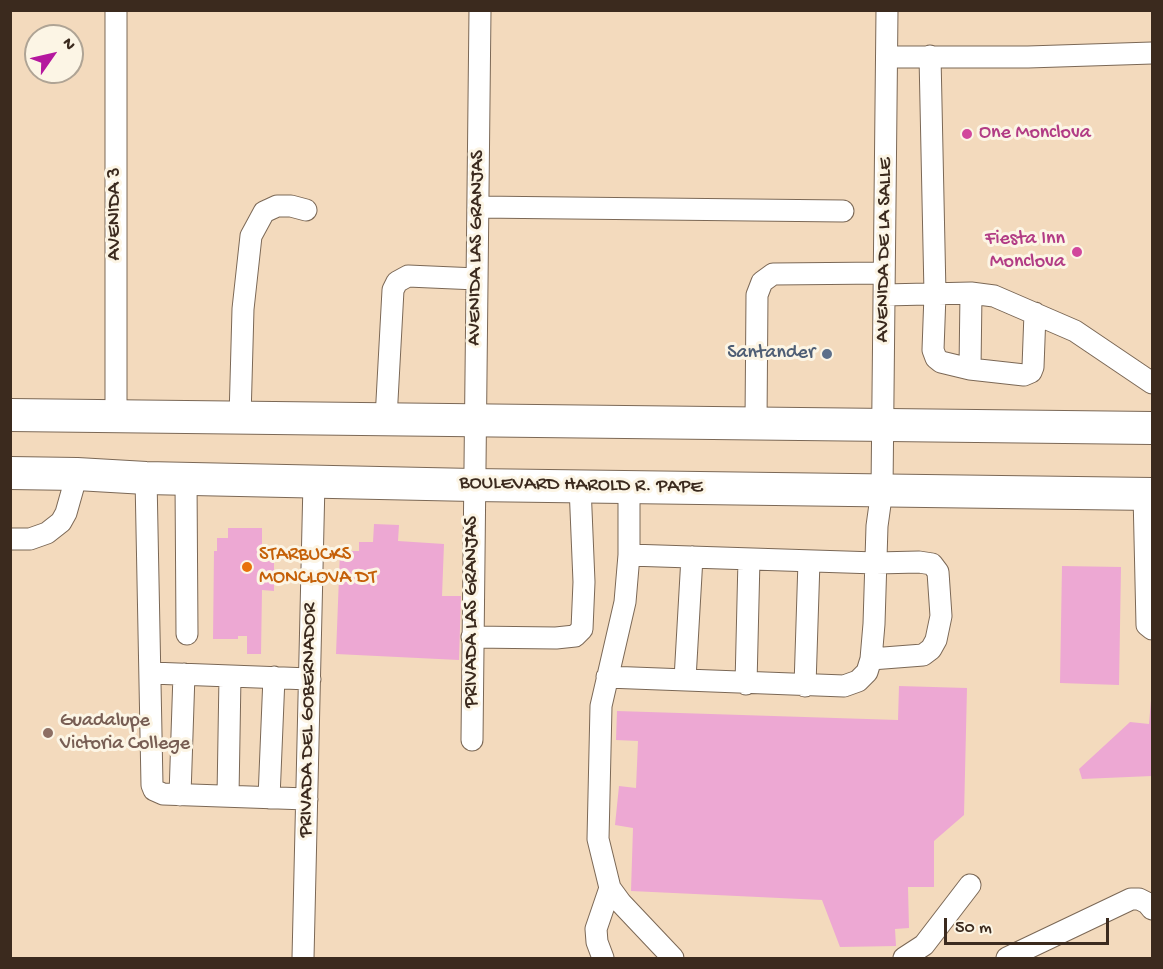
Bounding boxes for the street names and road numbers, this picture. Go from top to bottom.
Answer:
street label: AVENIDA LAS GRANJAS [463,150,491,346]
street label: AVENIDA DE LA SALLE [871,157,899,343]
street label: AVENIDA 3 [104,167,128,261]
street label: BOULEVARD HAROLD R. PAPE [459,472,703,500]
street label: PRIVADA LAS GRANJAS [461,516,485,708]
street label: PRIVADA DEL GOBERNADOR [295,603,323,837]

